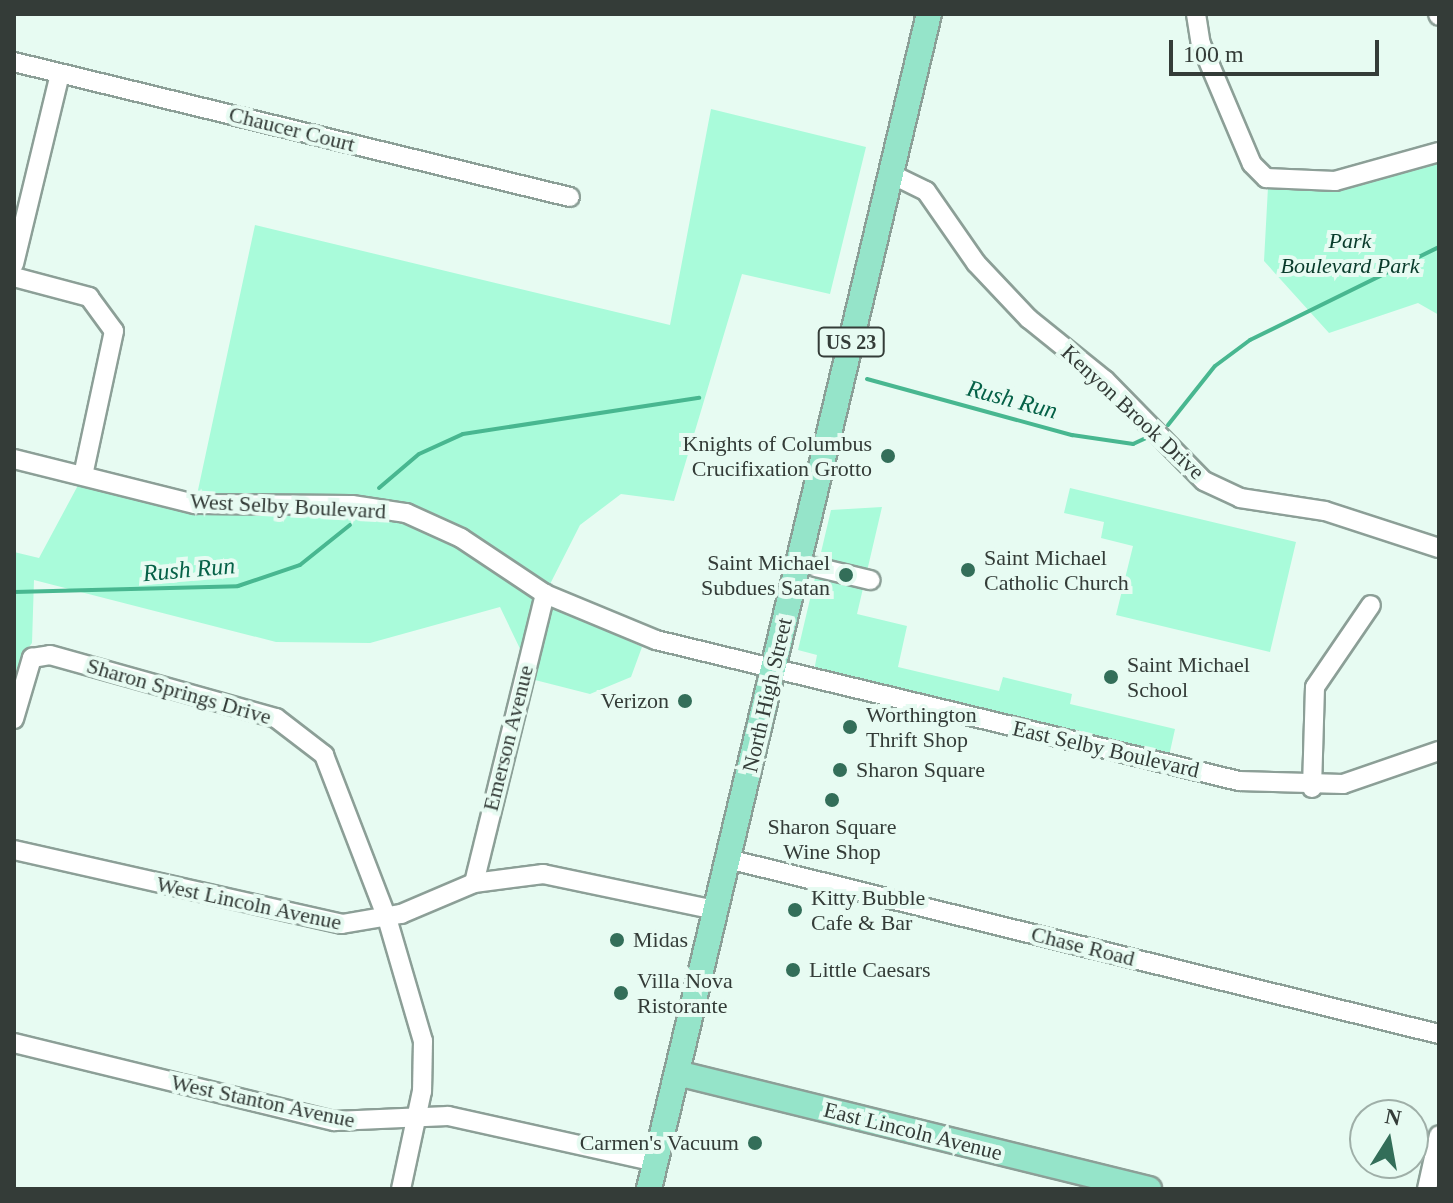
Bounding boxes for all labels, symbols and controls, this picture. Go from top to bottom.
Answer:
scale bar [1173,24,1383,74]
text: 100 m [1183,41,1244,67]
street label: Chaucer Court [226,101,358,157]
park label: Park Boulevard Park [1280,227,1420,278]
road number: US 23 [817,326,885,358]
street label: Kenyon Brook Drive [1056,339,1210,485]
water label: Rush Run [964,374,1060,426]
place label: Knights of Columbus Crucifixation Grotto [683,430,872,482]
marker: Knights of Columbus Crucifixation Grotto [879,447,897,465]
street label: West Selby Boulevard [189,488,387,524]
place label: Saint Michael Catholic Church [984,544,1129,596]
place label: Saint Michael Subdues Satan [701,549,830,600]
water label: Rush Run [142,552,236,588]
marker: Saint Michael Catholic Church [959,561,977,579]
marker: Saint Michael Subdues Satan [837,566,855,584]
street label: North High Street [736,615,798,775]
place label: Saint Michael School [1127,651,1250,702]
street label: Sharon Springs Drive [84,652,274,730]
street label: Emerson Avenue [477,662,539,814]
marker: Saint Michael School [1102,668,1120,686]
place label: Verizon [601,688,669,714]
marker: Verizon [676,692,694,710]
place label: Worthington Thrift Shop [866,701,977,752]
street label: East Selby Boulevard [1010,715,1202,783]
marker: Worthington Thrift Shop [841,718,859,736]
place label: Sharon Square [856,757,985,783]
marker: Sharon Square [831,761,849,779]
marker: Sharon Square Wine Shop [823,791,841,809]
place label: Sharon Square Wine Shop [768,813,896,864]
street label: West Lincoln Avenue [154,870,344,936]
place label: Kitty Bubble Cafe & Bar [811,884,925,936]
marker: Kitty Bubble Cafe & Bar [786,901,804,919]
street label: Chase Road [1029,920,1137,972]
place label: Midas [633,927,688,953]
marker: Midas [608,931,626,949]
place label: Little Caesars [809,957,931,983]
marker: Little Caesars [784,961,802,979]
place label: Villa Nova Ristorante [637,967,733,1018]
marker: Villa Nova Ristorante [612,984,630,1002]
street label: West Stanton Avenue [168,1068,358,1134]
street label: East Lincoln Avenue [820,1096,1006,1166]
north arrow [1349,1099,1429,1179]
text: N [1383,1103,1403,1131]
place label: Carmen's Vacuum [579,1130,739,1156]
marker: Carmen's Vacuum [746,1134,764,1152]

